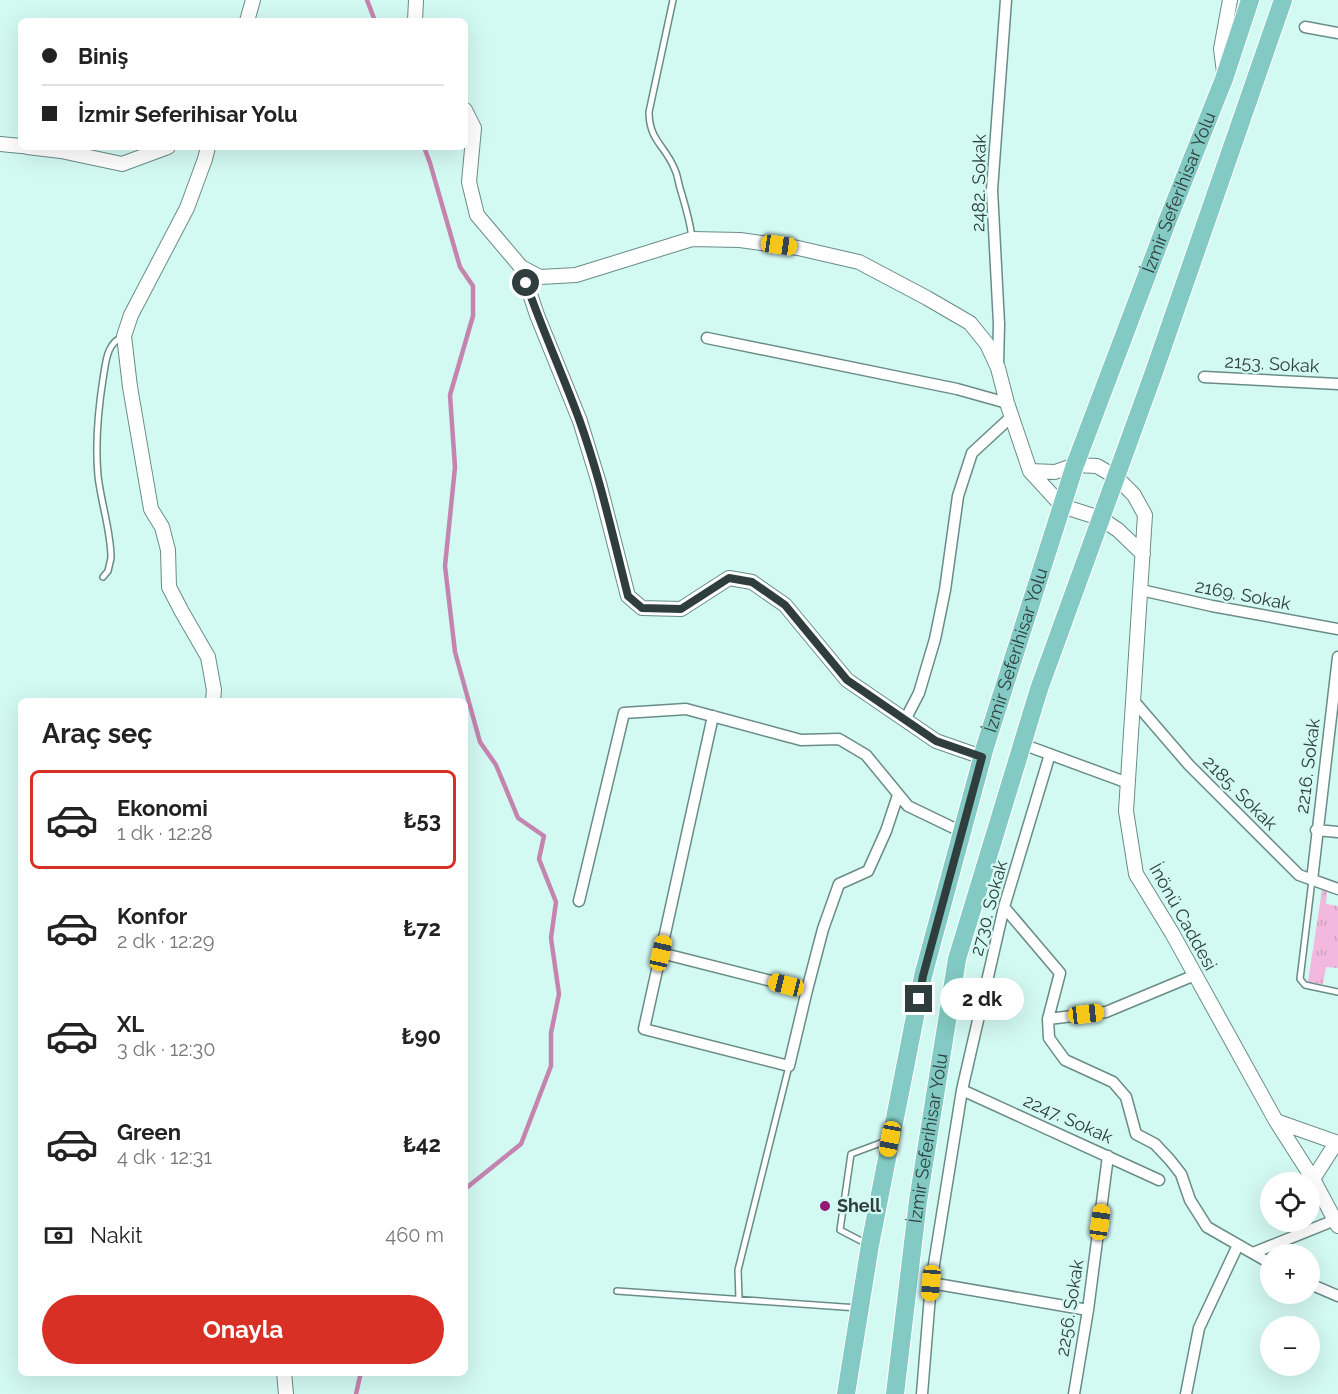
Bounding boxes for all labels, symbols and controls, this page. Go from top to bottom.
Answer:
text: Biniş [78,43,128,69]
text: İzmir Seferihisar Yolu [78,101,298,127]
street label: İzmir Seferihisar Yolu [1138,109,1220,276]
street label: 2482. Sokak [967,133,990,232]
car [760,234,798,256]
route start [512,269,539,296]
street label: 2153. Sokak [1224,351,1320,376]
street label: İzmir Seferihisar Yolu [979,565,1051,735]
street label: 2169. Sokak [1193,575,1293,614]
street label: 2216. Sokak [1291,717,1324,815]
text: Araç seç [42,718,152,749]
street label: 2185. Sokak [1199,751,1282,834]
icon: car [45,793,99,847]
text: Ekonomi [117,795,208,821]
text: ₺53 [403,807,441,833]
text: 1 dk · 12:28 [117,821,213,845]
street label: 2730. Sokak [966,857,1011,958]
street label: İnönü Caddesi [1145,860,1222,974]
icon: car [45,901,99,955]
text: Konfor [117,903,187,929]
text: ₺72 [403,915,441,941]
text: 2 dk · 12:29 [117,929,214,953]
car [648,933,674,973]
car [766,972,806,998]
callout: 2 dk [940,978,1024,1020]
route end [905,985,932,1012]
text: 2 dk [962,987,1002,1011]
car [1067,1003,1105,1025]
icon: car [45,1009,99,1063]
text: XL [117,1011,144,1037]
text: ₺90 [401,1023,441,1049]
text: 3 dk · 12:30 [117,1037,215,1061]
street label: İzmir Seferihisar Yolu [904,1052,952,1224]
street label: 2247. Sokak [1020,1090,1116,1148]
icon: car [45,1117,99,1171]
text: Green [117,1119,181,1145]
car [878,1120,902,1158]
text: ₺42 [403,1131,441,1157]
text: 4 dk · 12:31 [117,1145,212,1169]
map controls [1260,1172,1320,1376]
button: locate [1260,1172,1320,1232]
place label: Shell [837,1195,881,1216]
marker: Shell [818,1199,832,1213]
car [1089,1203,1111,1241]
icon: cash [42,1219,75,1252]
text: Nakit [90,1222,143,1248]
text: 460 m [385,1223,444,1247]
button: + [1260,1244,1320,1304]
street label: 2256. Sokak [1051,1257,1088,1358]
car [920,1264,942,1302]
button: Onayla [42,1295,444,1364]
button: − [1260,1316,1320,1376]

